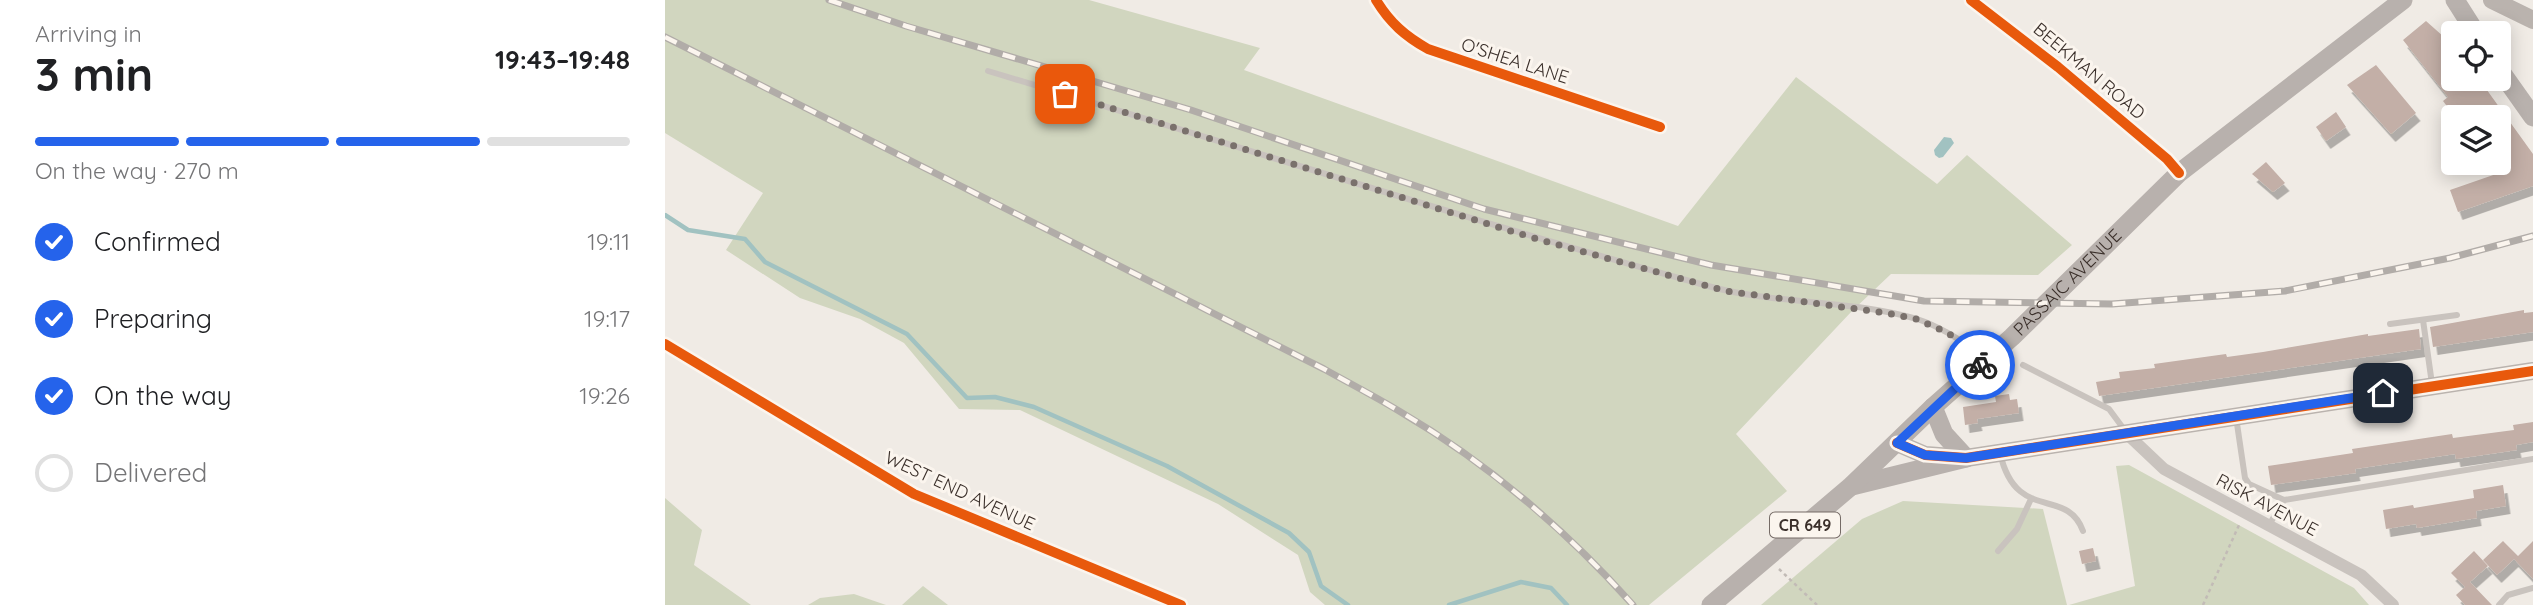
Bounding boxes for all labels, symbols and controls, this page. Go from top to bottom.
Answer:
street label: BEEKMAN ROAD [2029,17,2150,124]
text: Arriving in [35,19,142,48]
map controls [2441,21,2511,175]
button: locate [2441,21,2511,91]
street label: O'SHEA LANE [1458,32,1572,89]
text: 19:43–19:48 [495,43,630,76]
text: 3 min [35,45,153,103]
pin [1035,64,1095,124]
icon: bag [1046,75,1084,113]
button: layers [2441,105,2511,175]
text: On the way · 270 m [35,156,239,185]
icon: check [35,223,73,261]
street label: PASSAIC AVENUE [2008,224,2126,340]
text: Confirmed [94,225,221,258]
text: 19:11 [587,227,630,256]
icon: check [35,300,73,338]
text: Preparing [94,302,212,335]
text: 19:17 [584,304,630,333]
courier [1945,330,2015,400]
icon: bike [1961,346,1999,384]
pin [2353,363,2413,423]
icon: home [2364,374,2402,412]
icon: check [35,377,73,415]
text: On the way [94,379,232,412]
text: 19:26 [579,381,630,410]
street label: WEST END AVENUE [881,446,1039,535]
text: Delivered [94,456,207,489]
street label: RISK AVENUE [2212,468,2322,541]
road number: CR 649 [1770,512,1840,538]

